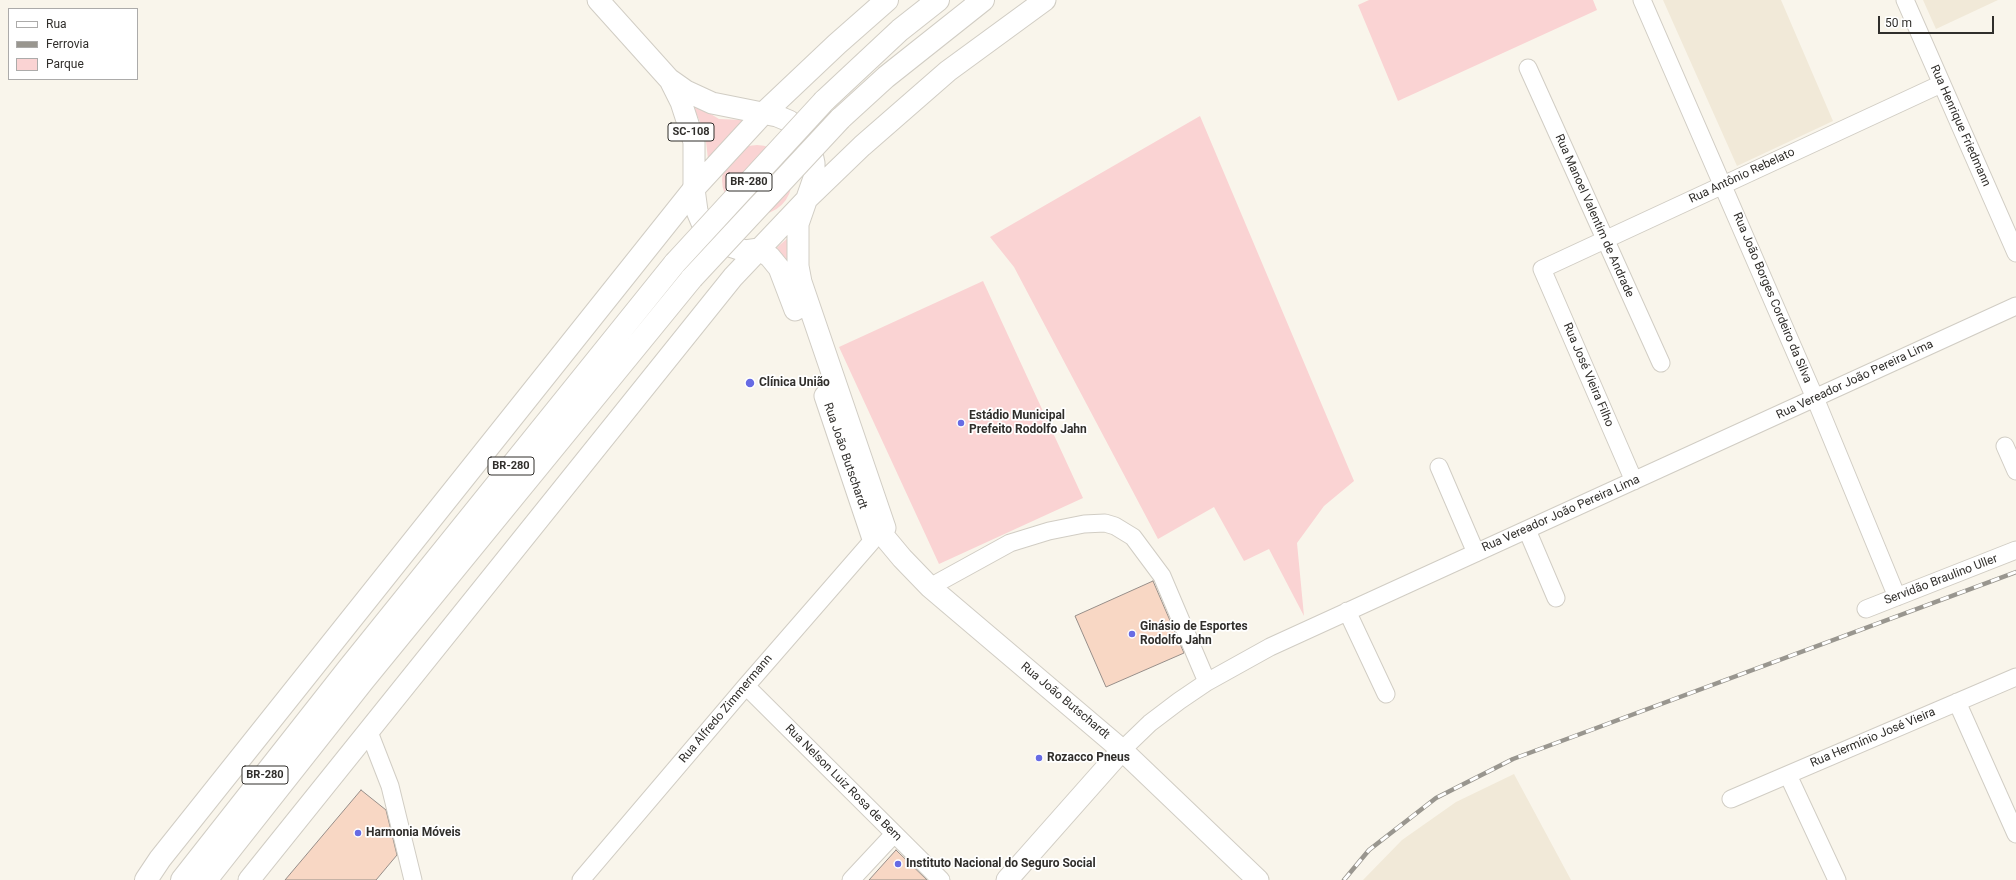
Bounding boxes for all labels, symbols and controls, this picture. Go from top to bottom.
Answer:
legend [8,8,138,80]
scale bar [1880,8,1996,34]
text: 50 m [1885,16,1912,30]
text: Rua [46,17,67,31]
text: Ferrovia [46,37,89,51]
text: Parque [46,57,84,71]
street label: Rua Henrique Friedmann [1927,63,1993,189]
road number: SC-108 [668,123,714,141]
street label: Rua Manoel Valentim de Andrade [1551,132,1637,300]
street label: Rua Antônio Rebelato [1687,145,1797,207]
road number: BR-280 [726,173,772,191]
street label: Rua João Borges Cordeiro da Silva [1729,211,1815,385]
street label: Rua José Vieira Filho [1560,321,1616,429]
street label: Rua Vereador João Pereira Lima [1774,337,1936,423]
place label: Clínica União [759,376,830,390]
marker: Clínica União [744,377,756,389]
street label: Rua João Butschardt [820,401,870,511]
place label: Estádio Municipal Prefeito Rodolfo Jahn [969,409,1087,437]
marker: Estádio Municipal Prefeito Rodolfo Jahn [956,418,966,428]
road number: BR-280 [488,457,534,475]
street label: Rua Vereador João Pereira Lima [1480,473,1642,555]
street label: Servidão Braulino Uller [1882,552,2000,608]
place label: Ginásio de Esportes Rodolfo Jahn [1140,620,1248,648]
marker: Ginásio de Esportes Rodolfo Jahn [1127,629,1137,639]
street label: Rua Alfredo Zimmermann [676,652,776,766]
street label: Rua João Butschardt [1018,660,1112,742]
street label: Rua Hermínio José Vieira [1808,705,1938,771]
street label: Rua Nelson Luiz Rosa de Bem [782,722,904,844]
place label: Rozacco Pneus [1047,751,1130,765]
marker: Rozacco Pneus [1034,753,1044,763]
road number: BR-280 [242,766,288,784]
place label: Harmonia Móveis [366,826,461,840]
marker: Harmonia Móveis [353,828,363,838]
place label: Instituto Nacional do Seguro Social [906,857,1096,871]
marker: Instituto Nacional do Seguro Social [893,859,903,869]

